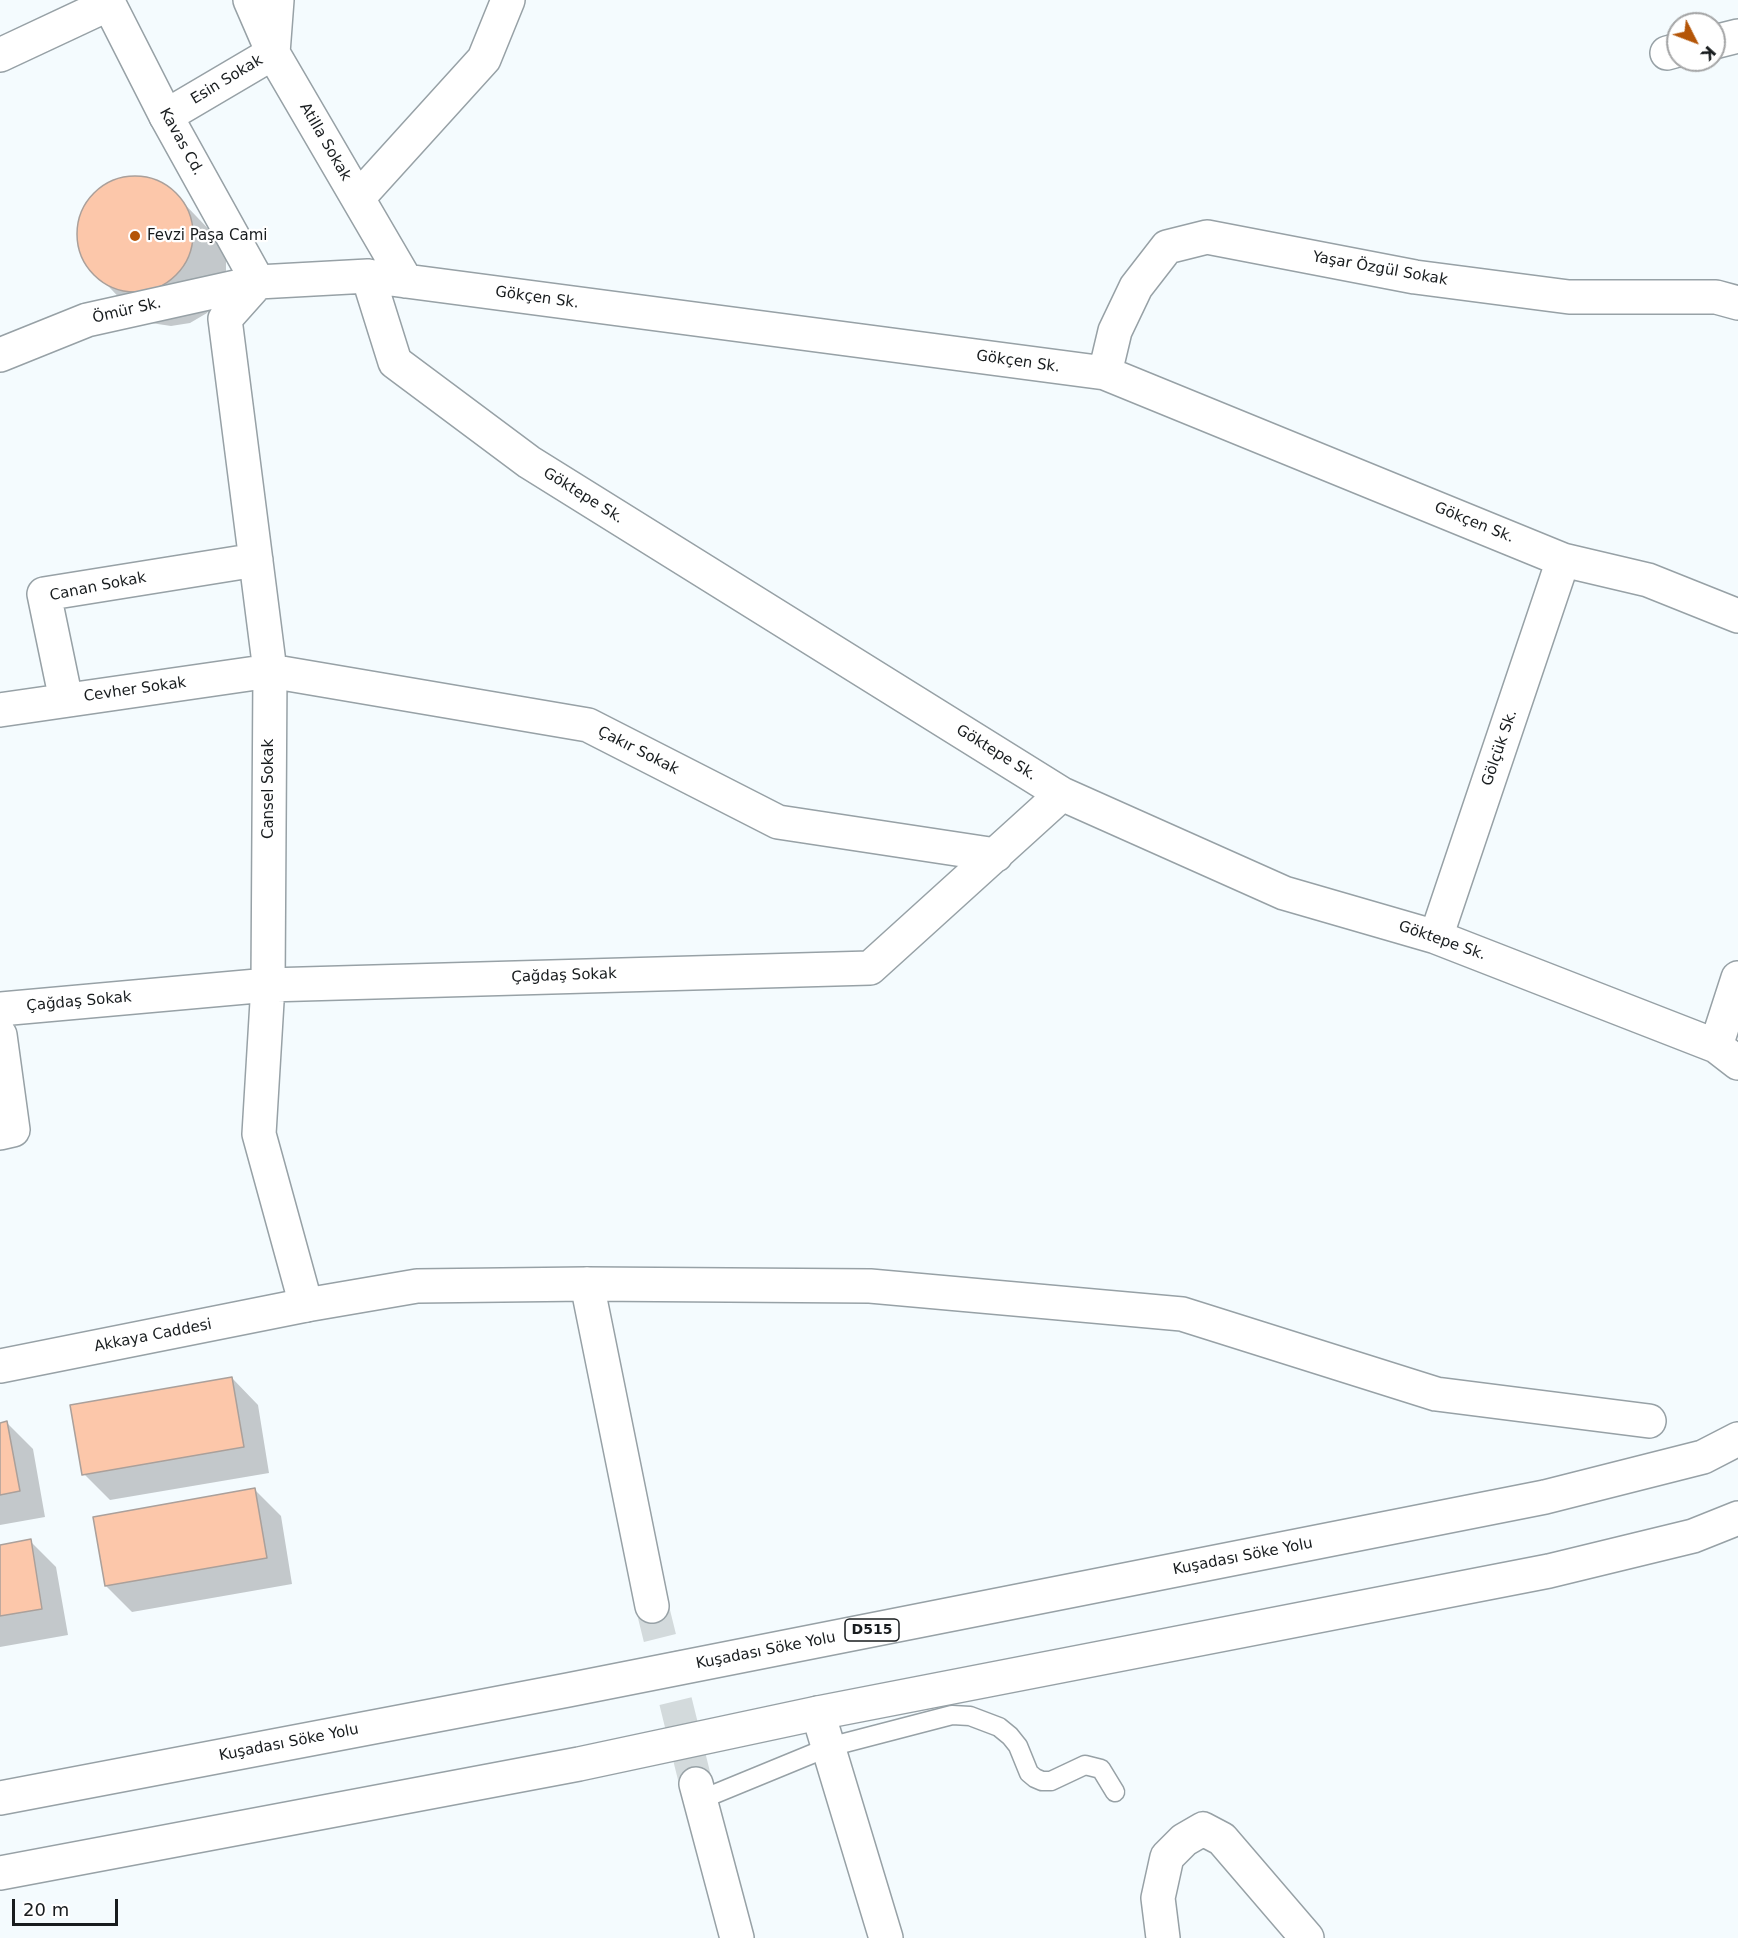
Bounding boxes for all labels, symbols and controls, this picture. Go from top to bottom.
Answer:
north arrow [1666,12,1726,72]
text: K [1697,42,1719,64]
street label: Esin Sokak [188,51,266,109]
street label: Atilla Sokak [295,100,355,184]
street label: Kavas Cd. [155,105,207,179]
place label: Fevzi Paşa Cami [147,227,268,245]
marker: Fevzi Paşa Cami [128,229,142,243]
street label: Yaşar Özgül Sokak [1311,248,1449,290]
street label: Gökçen Sk. [494,283,580,313]
street label: Ömür Sk. [91,294,163,328]
street label: Gökçen Sk. [975,347,1061,377]
street label: Göktepe Sk. [540,464,626,528]
street label: Gökçen Sk. [1432,499,1516,547]
street label: Canan Sokak [48,569,148,605]
street label: Cevher Sokak [83,674,187,706]
street label: Gölçük Sk. [1479,708,1521,788]
street label: Göktepe Sk. [953,721,1039,785]
street label: Çakır Sokak [595,723,681,779]
street label: Cansel Sokak [260,739,278,839]
street label: Göktepe Sk. [1396,918,1488,964]
street label: Çağdaş Sokak [511,965,617,987]
street label: Çağdaş Sokak [26,988,132,1016]
street label: Akkaya Caddesi [93,1316,213,1356]
street label: Kuşadası Söke Yolu [1172,1535,1314,1579]
road number: D515 [845,1619,899,1641]
street label: Kuşadası Söke Yolu [695,1629,837,1673]
street label: Kuşadası Söke Yolu [218,1721,360,1765]
scale bar [15,1887,122,1925]
text: 20 m [23,1899,69,1920]

